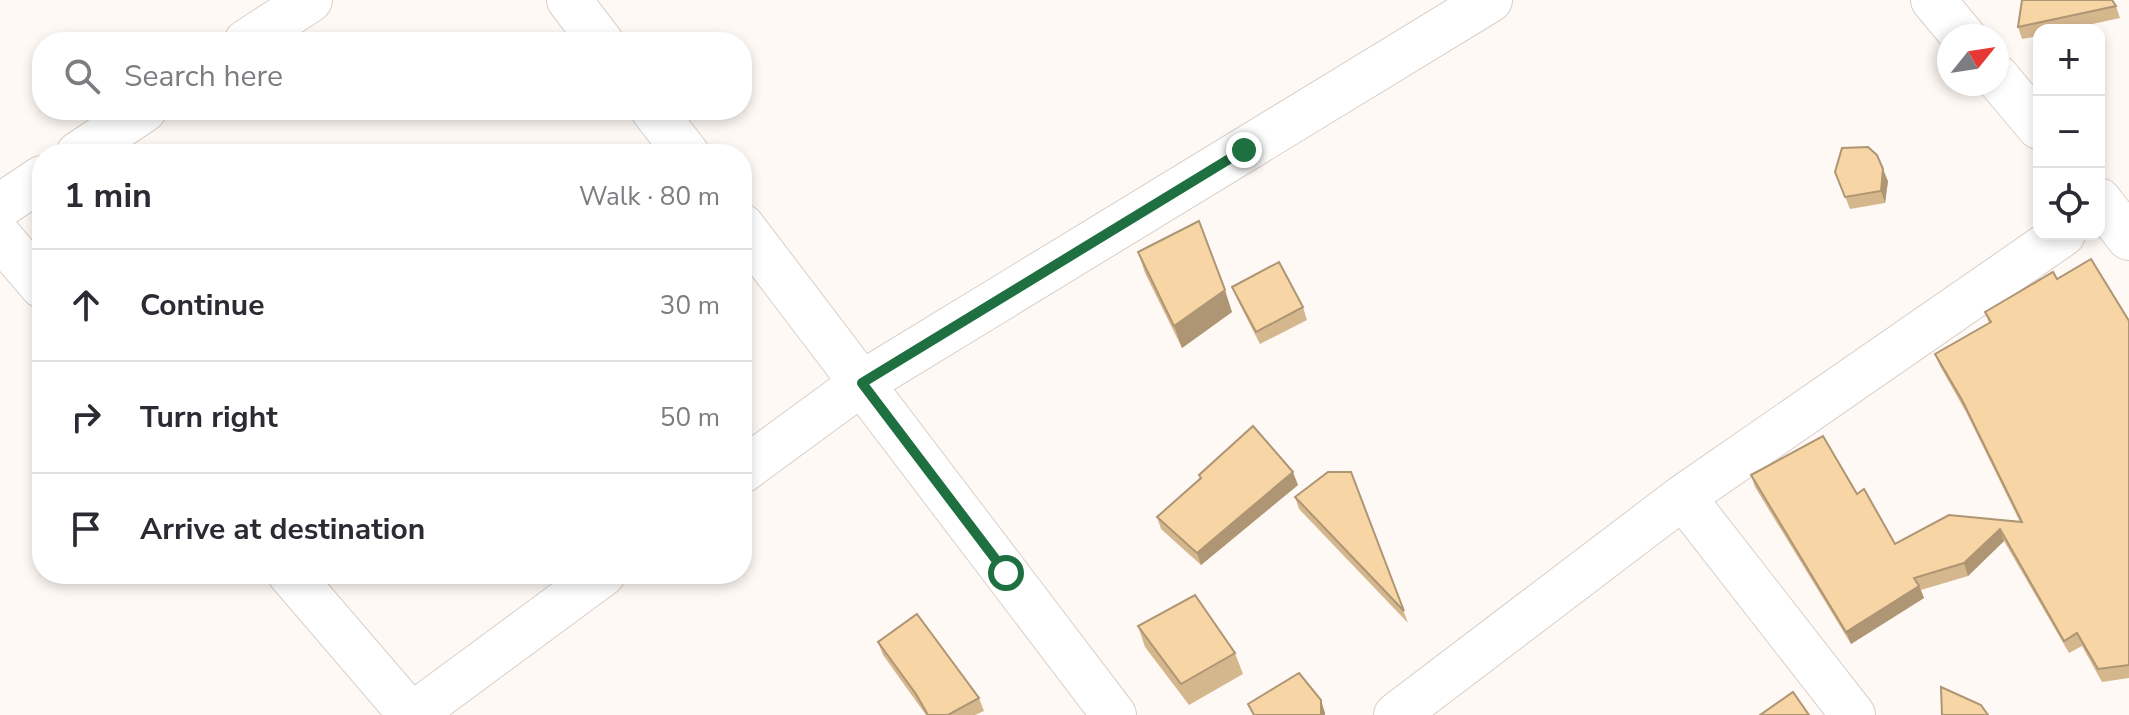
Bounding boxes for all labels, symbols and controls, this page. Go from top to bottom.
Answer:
north arrow [1937,24,2009,96]
map controls [2033,24,2105,240]
button: + [2033,24,2105,96]
search box [32,32,752,120]
icon: search [60,54,104,98]
text: Search here [124,56,283,97]
button: − [2033,96,2105,168]
route end [1226,132,1262,168]
button: locate [2033,168,2105,240]
text: 1 min [64,173,152,219]
text: Walk · 80 m [579,179,720,214]
icon: ahead [64,283,108,327]
text: Continue [140,285,265,326]
text: 30 m [660,288,720,323]
icon: right [64,395,108,439]
text: Turn right [140,397,278,438]
text: 50 m [660,400,720,435]
icon: arrive [64,507,108,551]
text: Arrive at destination [140,509,425,550]
route start [988,555,1024,591]

